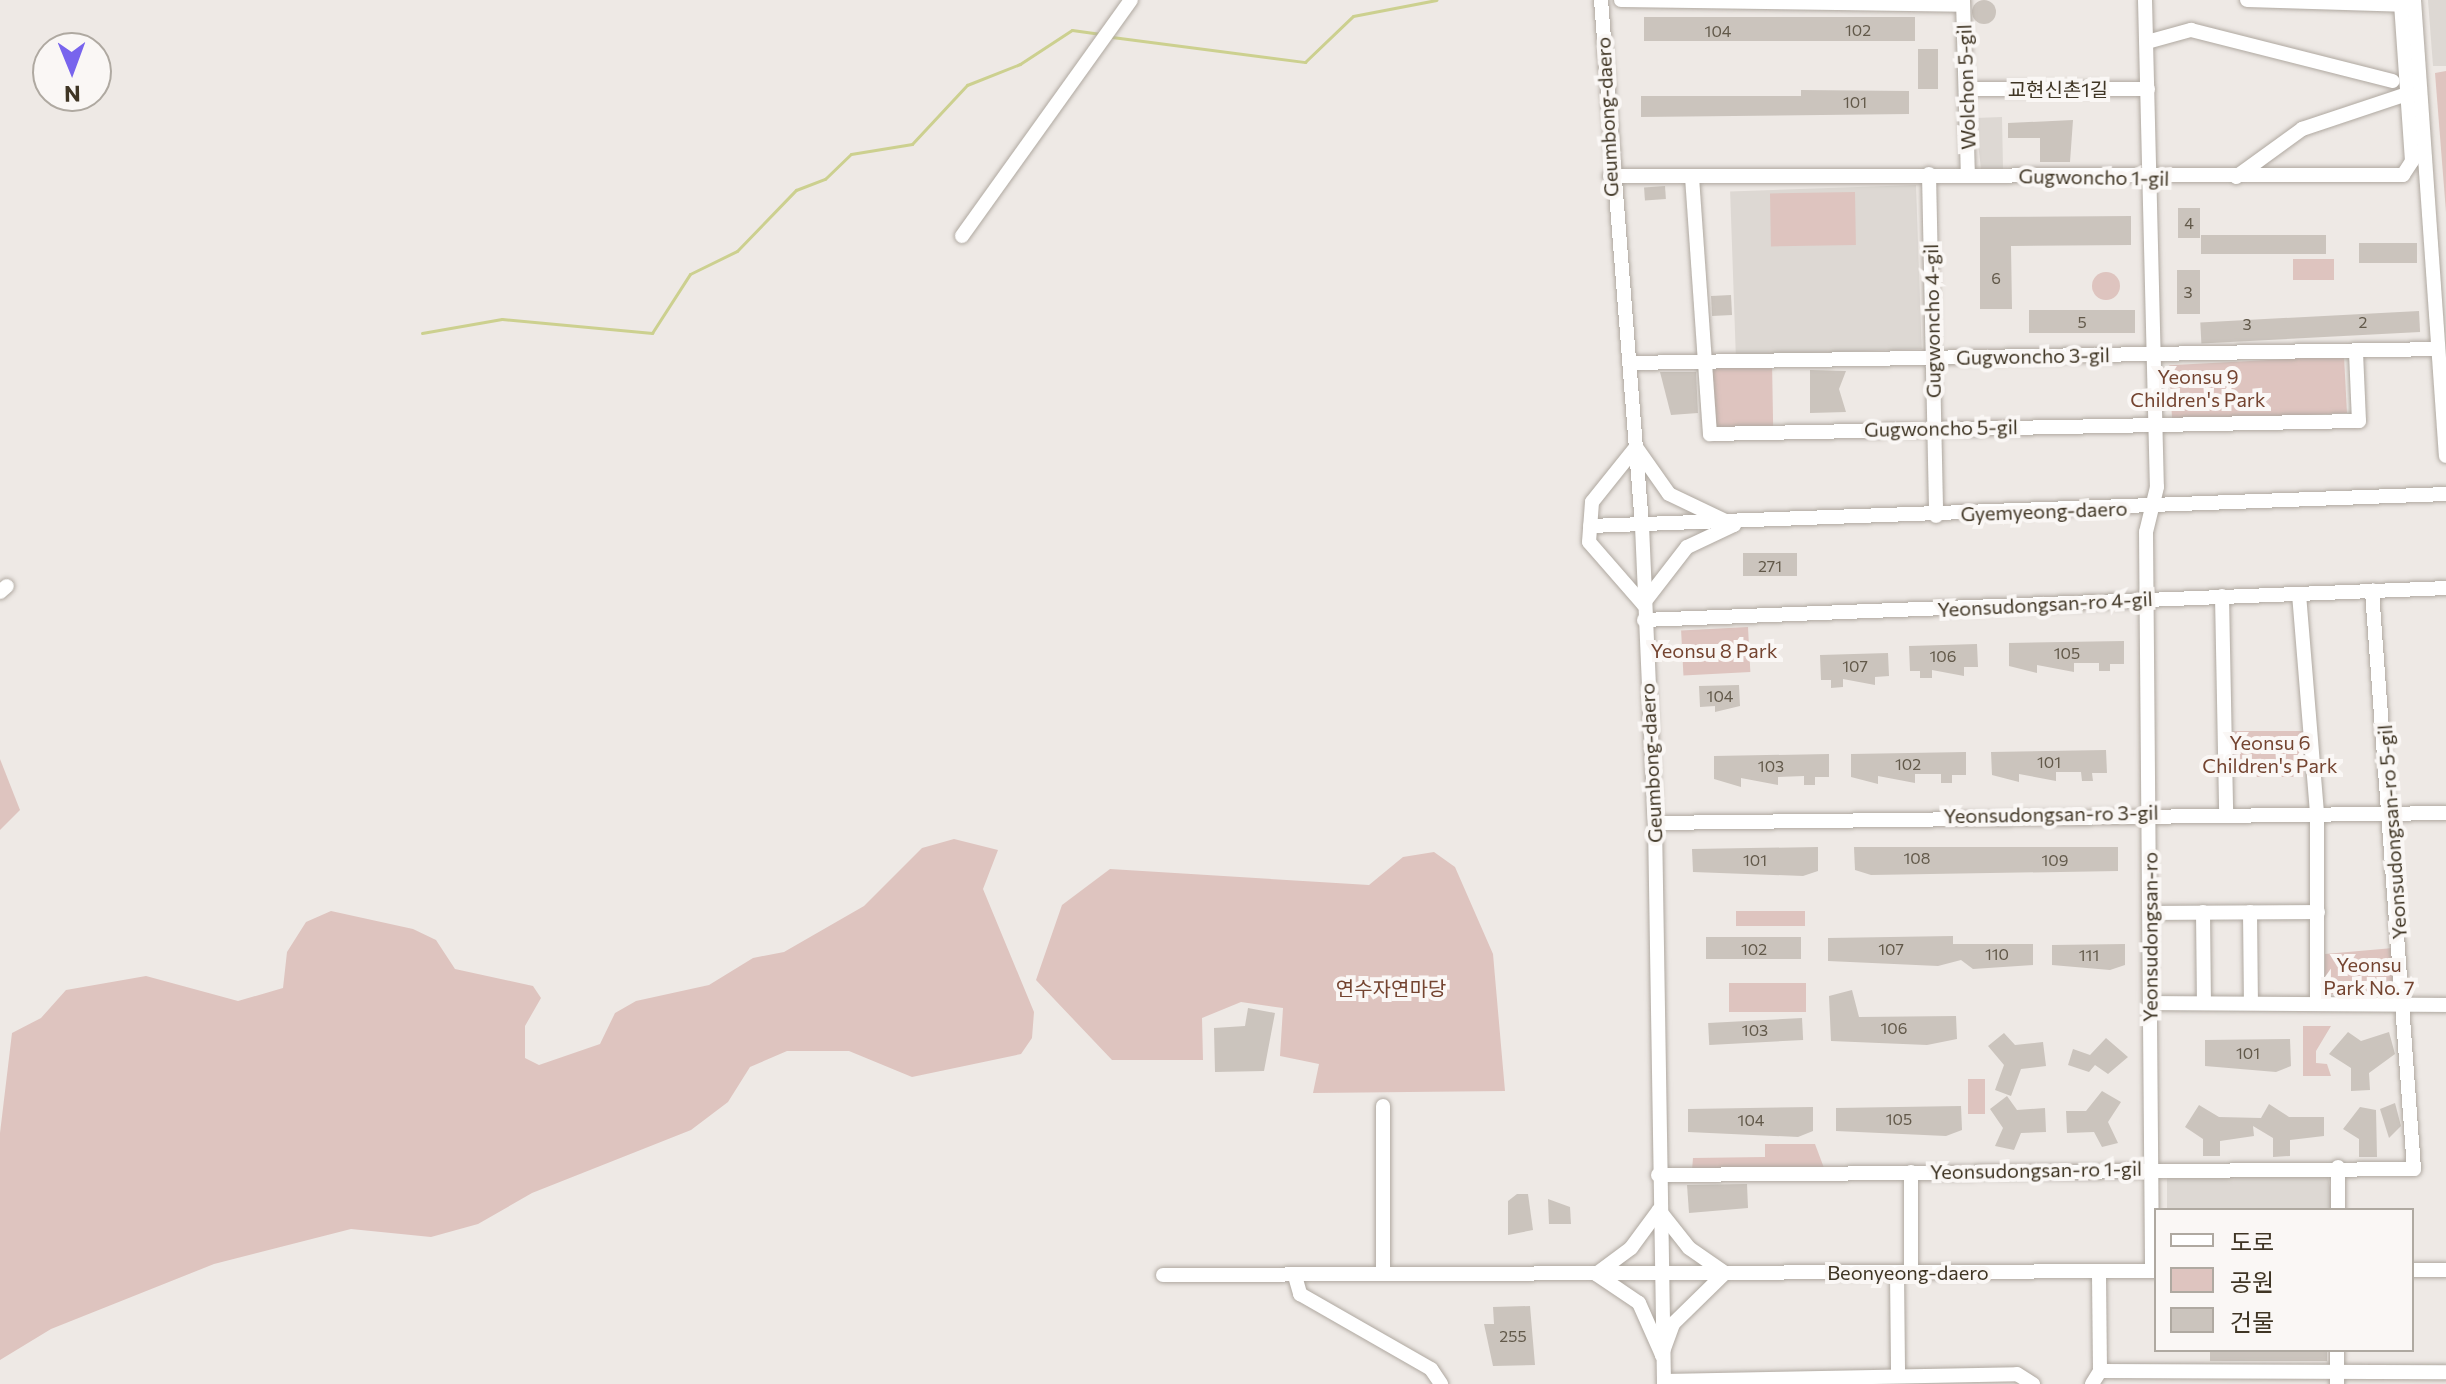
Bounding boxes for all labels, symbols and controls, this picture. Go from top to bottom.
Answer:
house number: 102 [1845,20,1871,40]
house number: 104 [1705,21,1731,41]
street label: Wolchon 5-gil [1952,24,1980,150]
north arrow [32,32,112,112]
street label: Geumbong-daero [1591,36,1623,198]
street label: 교현신촌1길 [2008,77,2108,101]
text: N [64,81,81,108]
house number: 101 [1843,92,1867,112]
street label: Gugwoncho 1-gil [2018,164,2170,190]
house number: 4 [2184,213,2194,233]
street label: Gugwoncho 4-gil [1919,244,1945,398]
house number: 6 [1991,268,2001,288]
house number: 3 [2183,282,2193,302]
house number: 5 [2077,312,2087,332]
house number: 2 [2359,312,2367,332]
house number: 3 [2242,314,2252,334]
street label: Gugwoncho 3-gil [1956,343,2110,369]
park label: Yeonsu 9 Children's Park [2130,365,2266,412]
street label: Gugwoncho 5-gil [1864,415,2018,441]
street label: Gyemyeong-daero [1960,496,2128,526]
house number: 271 [1758,556,1782,576]
street label: Yeonsudongsan-ro 4-gil [1937,586,2153,622]
park label: Yeonsu 8 Park [1650,638,1778,662]
house number: 105 [2054,643,2080,663]
house number: 106 [1930,646,1956,666]
house number: 107 [1842,656,1868,676]
street label: Geumbong-daero [1635,682,1667,844]
house number: 104 [1707,686,1733,706]
street label: Yeonsudongsan-ro 5-gil [2373,724,2411,940]
park label: Yeonsu 6 Children's Park [2202,730,2338,777]
house number: 101 [2037,752,2061,772]
house number: 102 [1895,754,1921,774]
house number: 103 [1758,756,1784,776]
street label: Yeonsudongsan-ro 3-gil [1943,800,2159,828]
house number: 108 [1904,848,1930,868]
house number: 101 [1743,850,1767,870]
house number: 109 [2042,850,2068,870]
street label: Yeonsudongsan-ro [2138,852,2162,1022]
house number: 102 [1741,939,1767,959]
house number: 107 [1878,939,1904,959]
house number: 110 [1985,944,2009,964]
house number: 111 [2079,945,2099,965]
park label: Yeonsu Park No. 7 [2323,952,2415,999]
park label: 연수자연마당 [1336,976,1446,1000]
house number: 106 [1881,1018,1907,1038]
house number: 103 [1742,1020,1768,1040]
house number: 101 [2236,1043,2260,1063]
house number: 105 [1886,1109,1912,1129]
house number: 104 [1738,1110,1764,1130]
street label: Yeonsudongsan-ro 1-gil [1930,1156,2142,1184]
legend [2154,1208,2414,1352]
text: 도로 [2230,1227,2274,1256]
street label: Beonyeong-daero [1827,1260,1989,1284]
text: 공원 [2230,1267,2274,1296]
text: 건물 [2230,1307,2274,1336]
house number: 255 [1499,1326,1527,1346]

